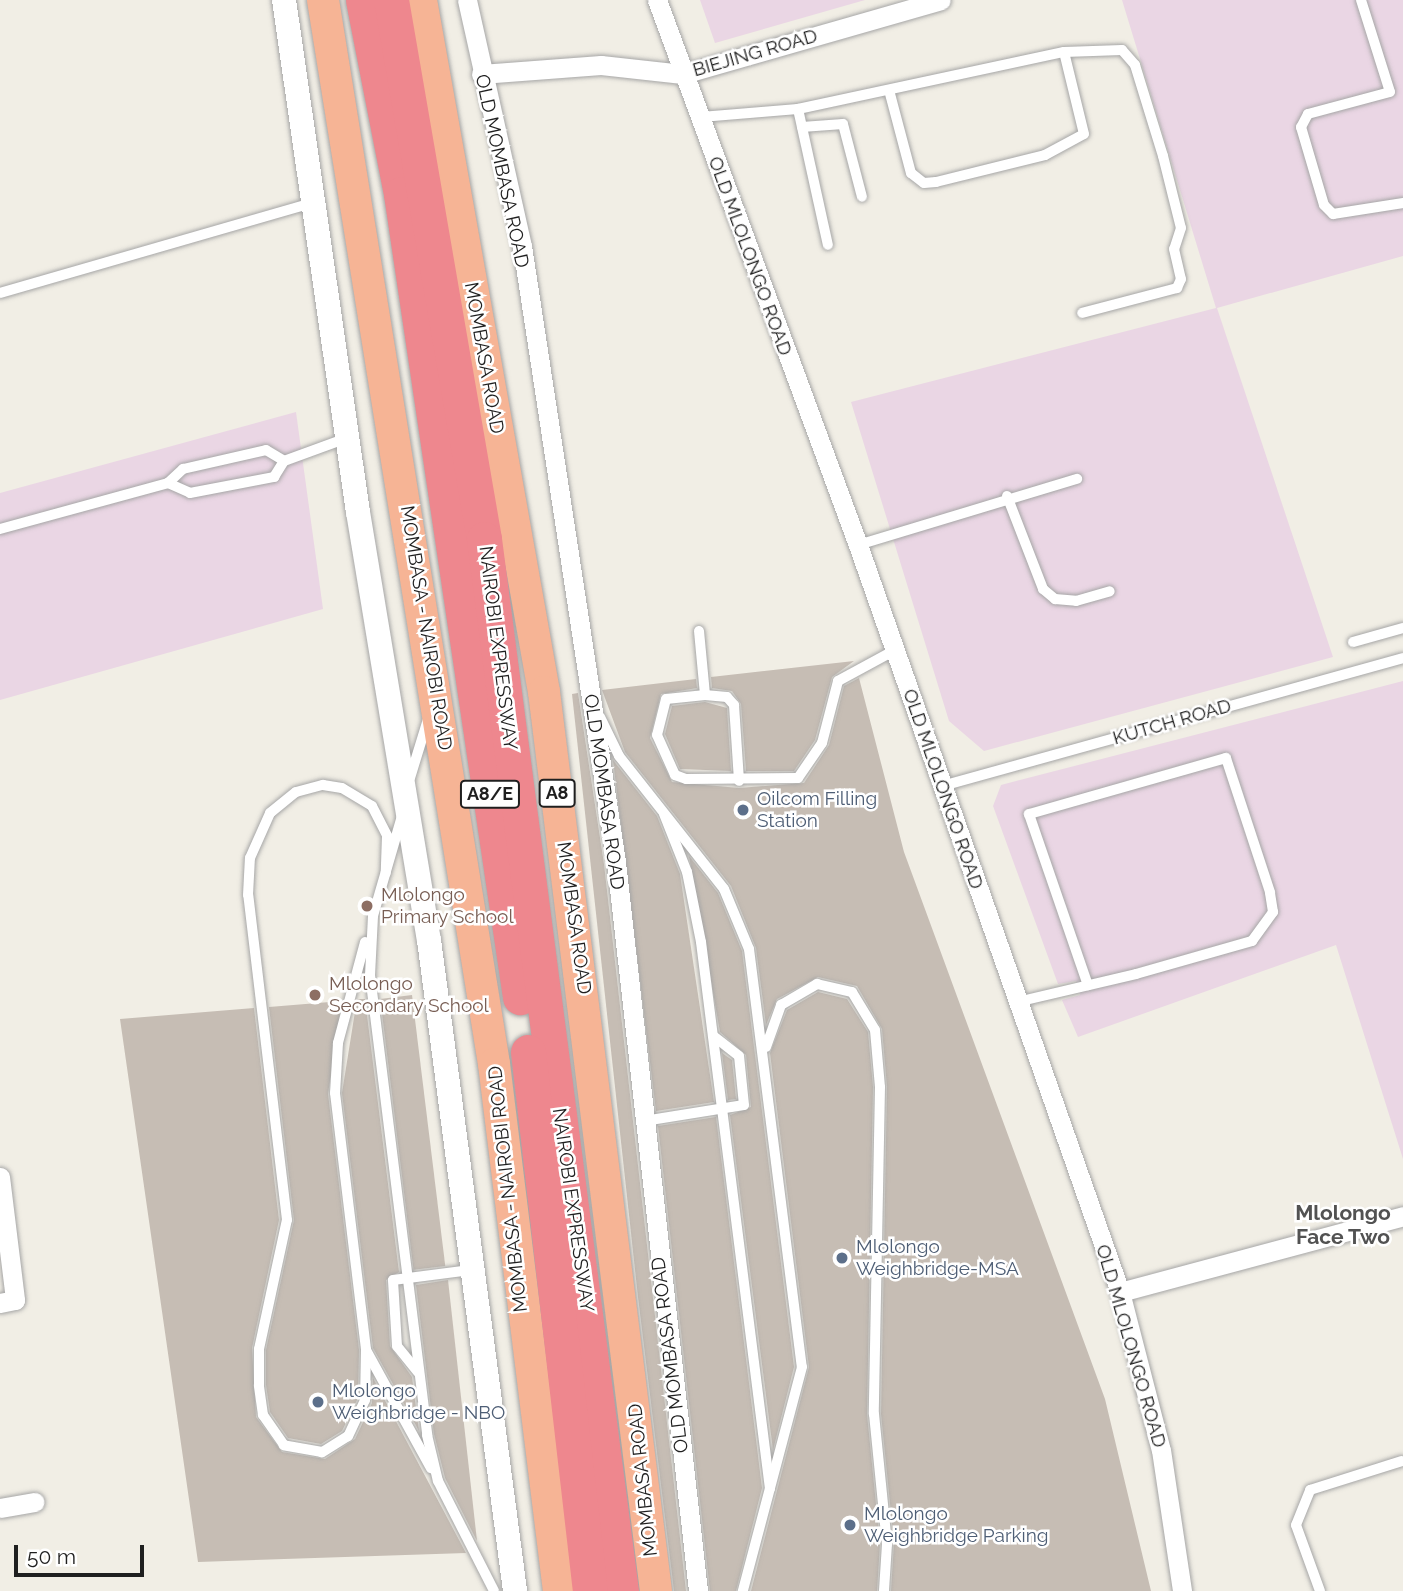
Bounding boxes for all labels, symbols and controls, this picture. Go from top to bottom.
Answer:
street label: BIEJING ROAD [690,24,820,82]
street label: OLD MOMBASA ROAD [470,72,534,270]
street label: OLD MLOLONGO ROAD [703,153,797,359]
street label: MOMBASA ROAD [459,280,509,436]
street label: MOMBASA - NAIROBI ROAD [395,504,457,752]
street label: NAIROBI EXPRESSWAY [474,545,522,751]
street label: OLD MLOLONGO ROAD [898,686,988,892]
street label: OLD MOMBASA ROAD [579,692,629,892]
street label: KUTCH ROAD [1110,694,1234,750]
road number: A8 [538,778,576,808]
road number: A8/E [458,780,522,808]
place label: Oilcom Filling Station [757,788,877,832]
marker: Oilcom Filling Station [735,802,751,818]
street label: MOMBASA ROAD [552,840,596,996]
place label: Mlolongo Primary School [381,884,514,928]
marker: Mlolongo Primary School [359,898,375,914]
place label: Mlolongo Secondary School [329,973,489,1017]
marker: Mlolongo Secondary School [307,987,323,1003]
street label: MOMBASA - NAIROBI ROAD [484,1064,532,1314]
street label: NAIROBI EXPRESSWAY [547,1107,599,1313]
district label: Mlolongo Face Two [1295,1200,1391,1250]
place label: Mlolongo Weighbridge-MSA [856,1236,1019,1280]
street label: OLD MLOLONGO ROAD [1091,1242,1171,1450]
marker: Mlolongo Weighbridge-MSA [834,1250,850,1266]
street label: OLD MOMBASA ROAD [647,1255,693,1455]
place label: Mlolongo Weighbridge - NBO [332,1380,505,1424]
marker: Mlolongo Weighbridge - NBO [310,1394,326,1410]
street label: MOMBASA ROAD [624,1402,662,1558]
place label: Mlolongo Weighbridge Parking [864,1503,1049,1547]
marker: Mlolongo Weighbridge Parking [842,1517,858,1533]
scale bar [18,1532,147,1576]
text: 50 m [27,1544,76,1569]

